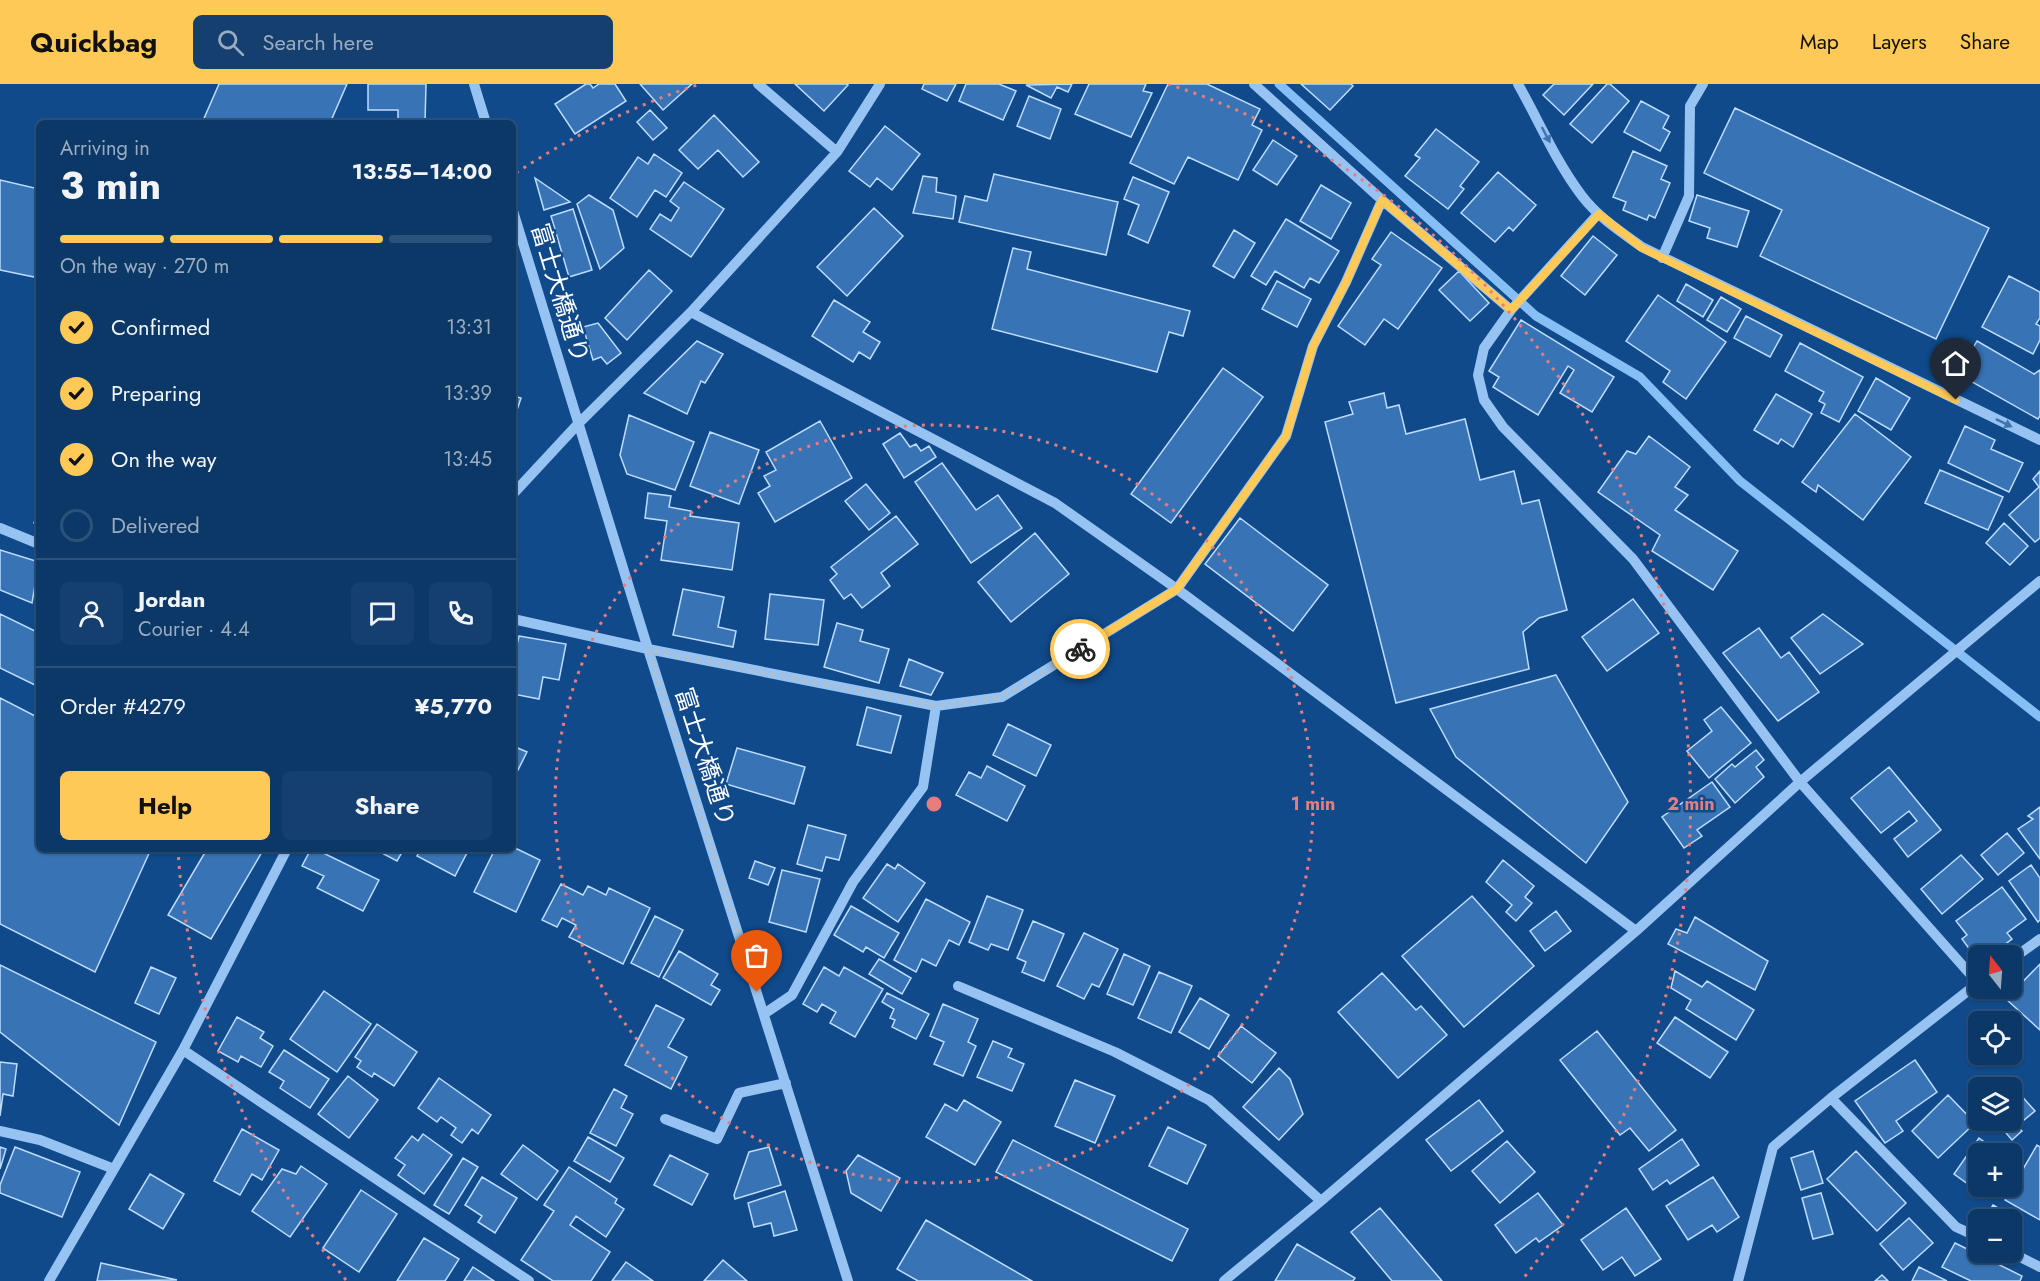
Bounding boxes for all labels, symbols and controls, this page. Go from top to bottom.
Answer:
search box [193,15,613,69]
text: Quickbag [30,22,157,63]
icon: search [214,26,247,59]
text: Search here [262,26,374,58]
text: Map [1800,27,1839,57]
text: Layers [1872,27,1927,57]
text: Share [1960,27,2010,57]
one-way arrow [1541,127,1551,144]
text: Arriving in [60,134,150,163]
text: 13:55–14:00 [352,155,492,187]
text: 3 min [60,157,161,214]
street label: 富士大橋通り [523,219,598,367]
text: On the way · 270 m [60,252,229,281]
icon: check [60,311,93,344]
text: Confirmed [111,311,210,343]
text: 13:31 [446,313,492,342]
pin [1930,338,1981,400]
icon: home [1939,347,1972,380]
icon: check [60,377,93,410]
text: Preparing [111,377,202,409]
text: 13:39 [444,379,492,408]
one-way arrow [1995,417,2013,427]
icon: check [60,443,93,476]
text: On the way [111,443,216,475]
text: 13:45 [443,445,492,474]
text: Delivered [111,509,200,541]
button: person [60,582,123,645]
button: chat [351,582,414,645]
button: phone [429,582,492,645]
text: Jordan [138,583,205,615]
text: Courier · 4.4 [138,615,250,644]
courier [1050,619,1110,679]
icon: bike [1064,633,1097,666]
street label: 富士大橋通り [667,683,744,831]
text: Order #4279 [60,690,186,722]
text: ¥5,770 [415,690,492,722]
button: Help [60,771,270,840]
button: Share [282,771,492,840]
text: 1 min [1291,791,1335,817]
text: 2 min [1667,791,1715,817]
centre of rings [924,794,944,814]
pin [731,930,782,992]
icon: bag [740,939,773,972]
north arrow [1968,945,2022,999]
map controls [1968,945,2022,1263]
button: locate [1968,1011,2022,1065]
button: layers [1968,1077,2022,1131]
button: + [1968,1143,2022,1197]
button: − [1968,1209,2022,1263]

